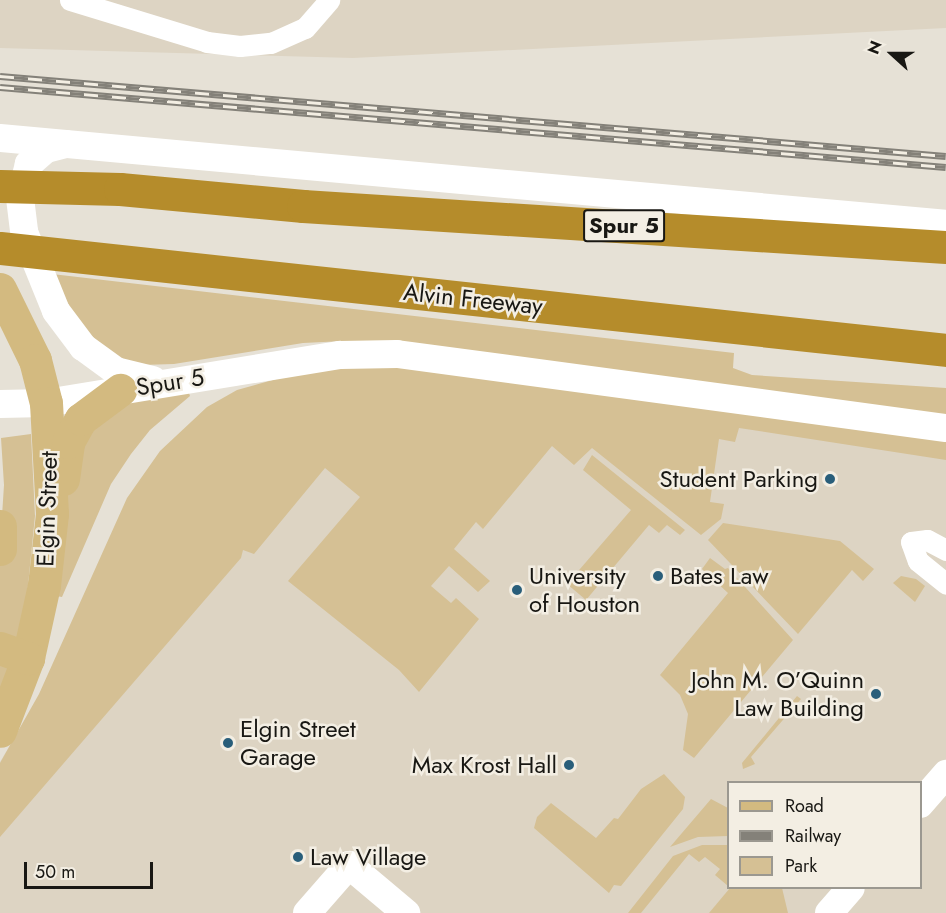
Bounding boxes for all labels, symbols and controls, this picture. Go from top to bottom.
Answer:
north arrow [862,24,922,84]
text: N [862,37,888,57]
road number: Spur 5 [582,207,666,245]
street label: Alvin Freeway [402,277,544,321]
street label: Spur 5 [134,362,206,402]
street label: Elgin Street [31,451,63,567]
place label: Student Parking [660,465,818,493]
marker: Student Parking [823,472,837,486]
place label: University of Houston [529,562,640,618]
place label: Bates Law [670,562,768,590]
marker: Bates Law [651,569,665,583]
marker: University of Houston [510,583,524,597]
place label: John M. O’Quinn Law Building [691,666,864,722]
marker: John M. O’Quinn Law Building [869,687,883,701]
place label: Elgin Street Garage [240,715,356,771]
marker: Elgin Street Garage [221,736,235,750]
place label: Max Krost Hall [412,751,557,779]
marker: Max Krost Hall [562,758,576,772]
legend [727,781,922,889]
text: Road [785,793,824,819]
text: Railway [785,823,841,849]
place label: Law Village [310,843,426,871]
scale bar [27,850,156,888]
marker: Law Village [291,850,305,864]
text: Park [785,853,817,879]
text: 50 m [35,859,75,885]

